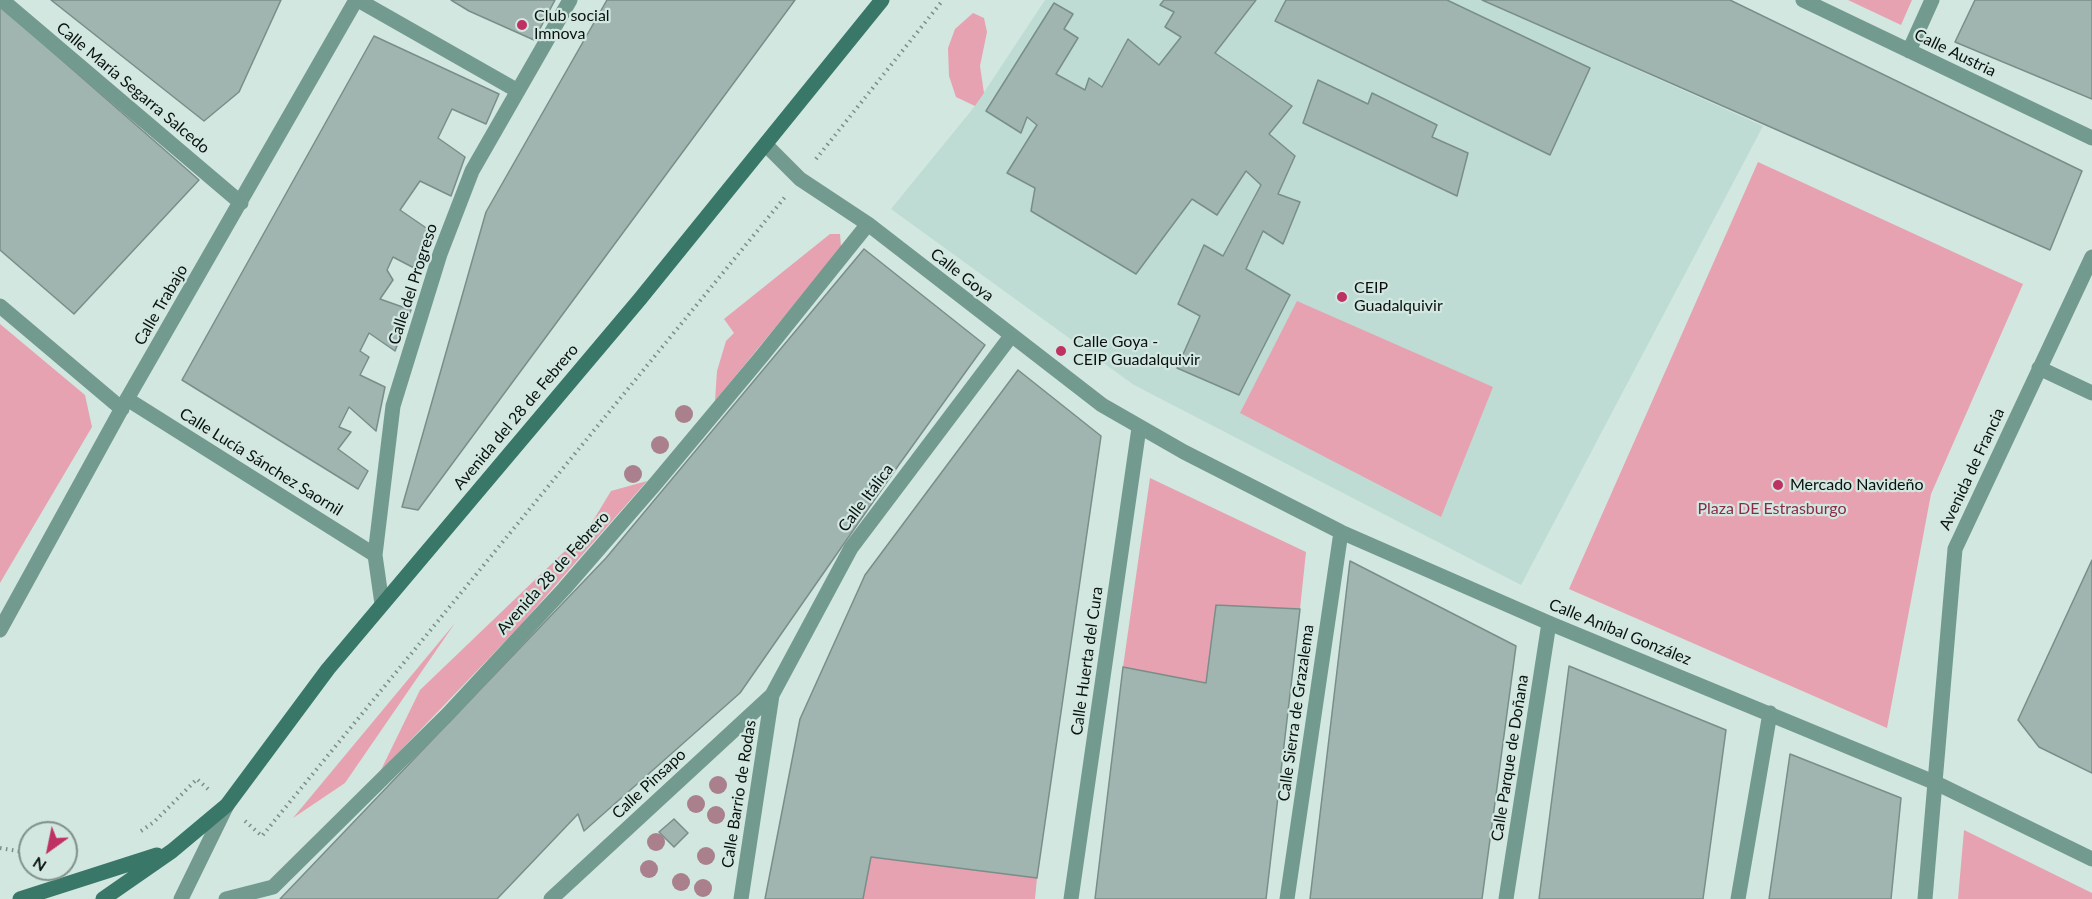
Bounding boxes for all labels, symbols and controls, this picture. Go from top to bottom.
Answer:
place label: Club social Imnova [534,6,610,44]
street label: Calle María Segarra Salcedo [52,18,214,158]
marker: Club social Imnova [515,18,529,32]
street label: Calle Austria [1911,25,1999,81]
street label: Calle del Progreso [384,221,442,347]
street label: Calle Goya [926,244,998,306]
street label: Calle Trabajo [130,261,192,349]
place label: CEIP Guadalquivir [1354,278,1443,316]
marker: CEIP Guadalquivir [1335,290,1349,304]
place label: Calle Goya - CEIP Guadalquivir [1073,332,1200,370]
street label: Avenida del 28 de Febrero [449,340,583,494]
marker: Calle Goya - CEIP Guadalquivir [1054,344,1068,358]
street label: Calle Lucía Sánchez Saornil [176,404,346,520]
street label: Avenida de Francia [1935,405,2009,533]
street label: Calle Itálica [834,460,898,536]
place label: Mercado Navideño [1790,475,1924,495]
marker: Mercado Navideño [1771,478,1785,492]
park label: Plaza DE Estrasburgo [1697,499,1847,519]
street label: Avenida 28 de Febrero [493,508,613,638]
street label: Calle Huerta del Cura [1067,585,1107,737]
street label: Calle Aníbal González [1546,595,1694,669]
street label: Calle Sierra de Grazalema [1274,623,1318,803]
street label: Calle Parque de Doñana [1487,673,1533,843]
street label: Calle Barrio de Rodas [718,719,760,869]
street label: Calle Pinsapo [608,745,690,823]
north arrow [18,821,78,881]
text: N [29,854,49,876]

